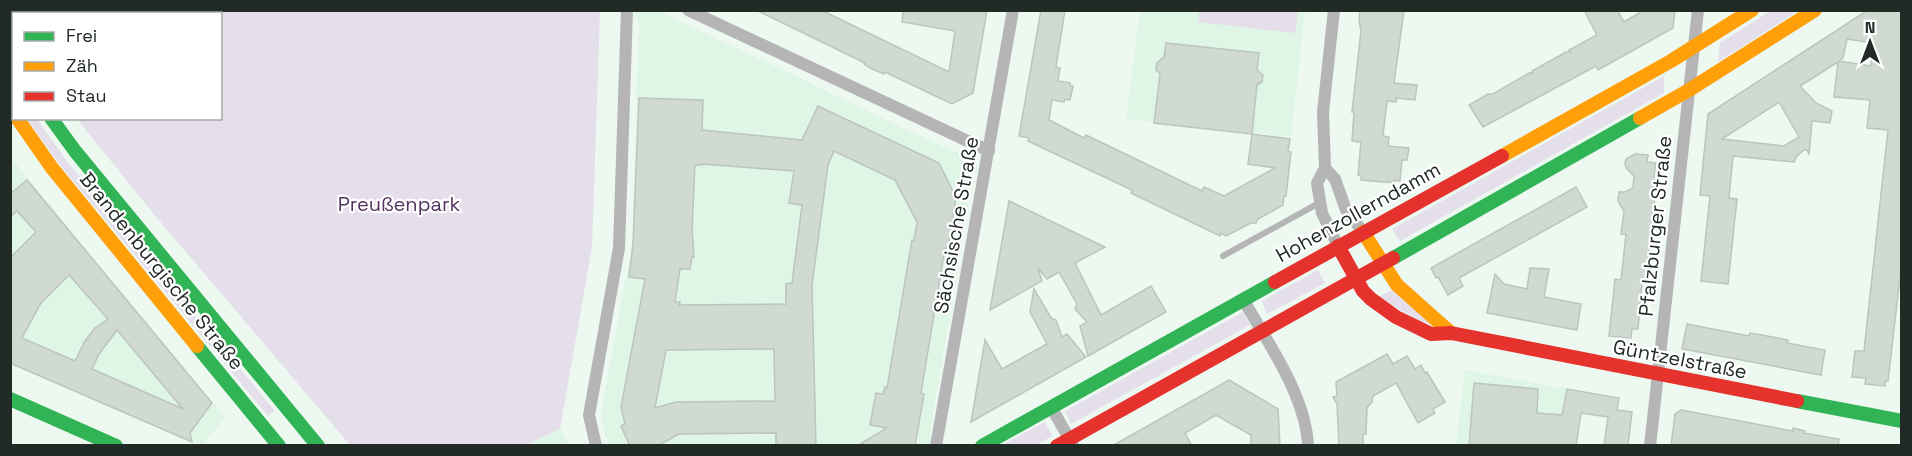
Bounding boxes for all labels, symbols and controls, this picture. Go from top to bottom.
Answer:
legend [12,12,222,120]
north arrow [1840,12,1900,72]
text: N [1865,17,1875,38]
text: Frei [66,24,97,47]
text: Zäh [66,54,98,77]
text: Stau [66,84,106,107]
street label: Sächsische Straße [928,134,984,316]
street label: Pfalzburger Straße [1633,134,1677,318]
street label: Hohenzollerndamm [1271,156,1445,268]
street label: Brandenburgische Straße [74,167,250,375]
park label: Preußenpark [338,191,461,217]
street label: Güntzelstraße [1611,333,1749,385]

